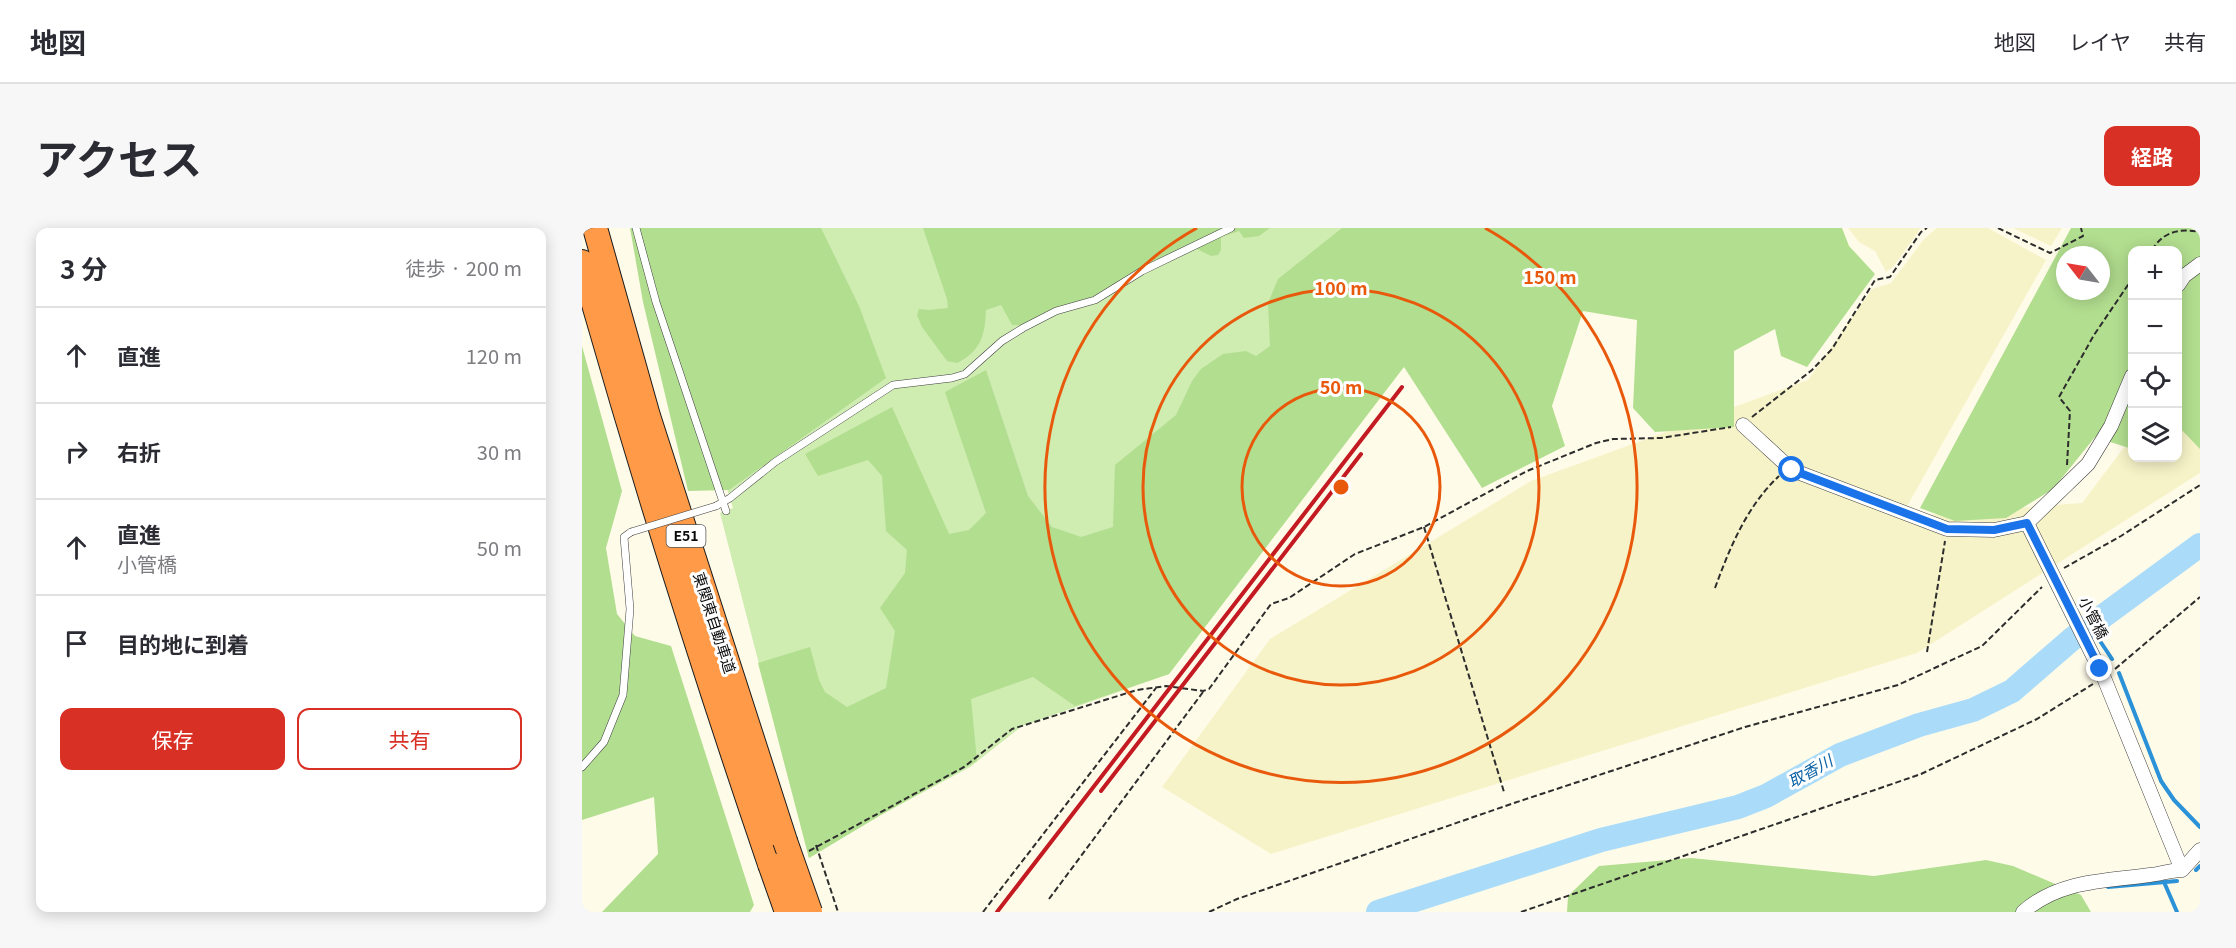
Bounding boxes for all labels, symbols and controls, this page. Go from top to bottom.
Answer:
text: 地図 [30,21,86,61]
text: 地図 [1994,26,2036,56]
text: レイヤ [2069,26,2131,56]
text: 共有 [2164,26,2206,56]
text: アクセス [36,126,202,187]
button: 経路 [2104,126,2200,186]
north arrow [2056,246,2110,300]
map controls [2128,246,2182,462]
button: + [2128,246,2182,300]
text: 3 分 [60,249,107,286]
text: 徒歩 · 200 m [406,253,522,282]
text: 150 m [1523,263,1577,289]
text: 100 m [1314,274,1368,300]
button: − [2128,300,2182,354]
icon: ahead [60,339,93,372]
text: 直進 [117,339,161,371]
text: 120 m [466,341,522,370]
button: locate [2128,354,2182,408]
text: 50 m [1320,373,1362,399]
button: layers [2128,408,2182,462]
icon: right [60,435,93,468]
text: 右折 [117,435,161,467]
text: 30 m [477,437,522,466]
route start [1778,456,1804,482]
centre of rings [1331,477,1351,497]
text: 直進 [117,517,161,549]
road number: E51 [666,525,706,547]
icon: ahead [60,531,93,564]
text: 50 m [477,533,522,562]
text: 小管橋 [117,549,177,578]
street label: 東関東自動車道 [689,569,742,676]
street label: 小管橋 [2075,592,2114,642]
icon: arrive [60,627,93,660]
text: 目的地に到着 [117,627,249,659]
route end [2086,655,2112,681]
button: 保存 [60,708,285,770]
button: 共有 [297,708,522,770]
water label: 取香川 [1783,747,1838,792]

